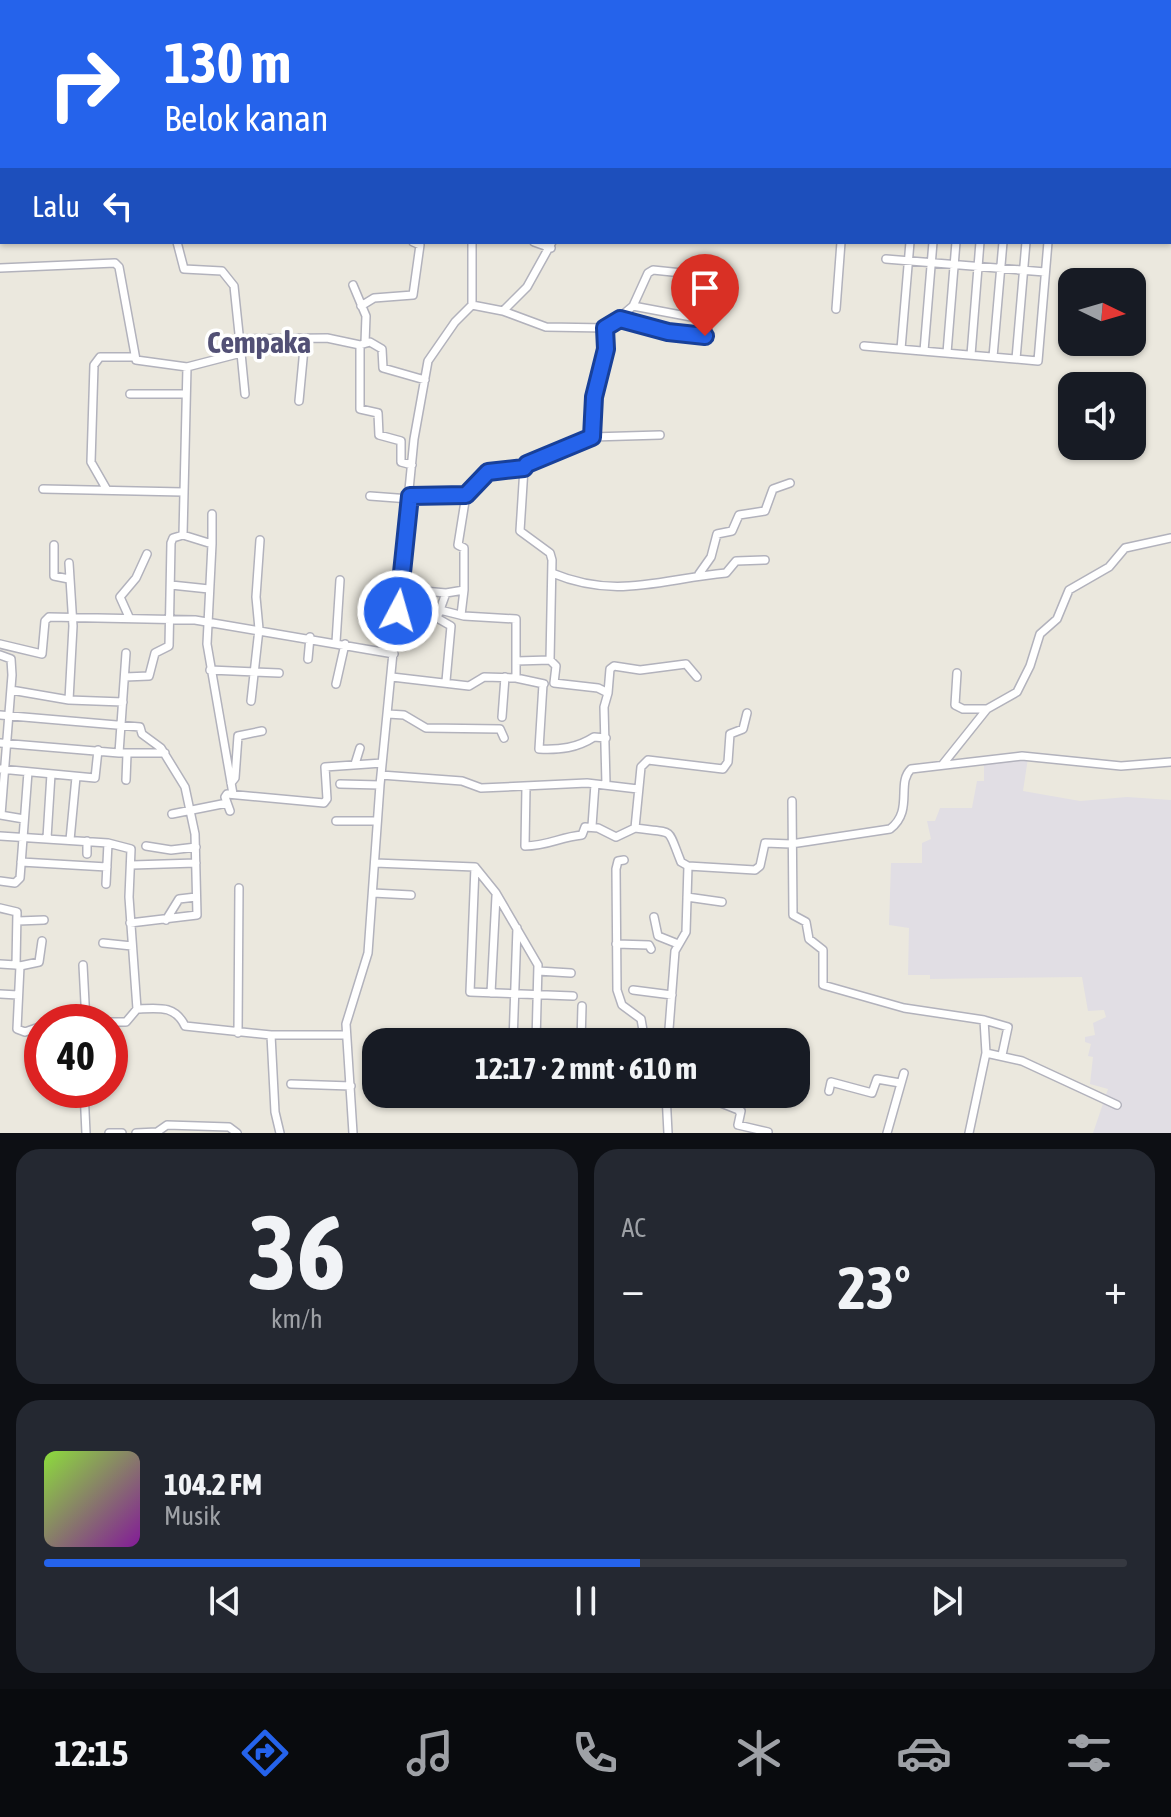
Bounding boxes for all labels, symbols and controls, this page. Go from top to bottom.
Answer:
text: 130 m [164,31,291,95]
icon: right [32,32,136,136]
text: Belok kanan [164,97,329,139]
icon: left [96,184,140,228]
text: Lalu [32,189,80,223]
pin [671,254,739,336]
icon: arrive [683,266,727,310]
north arrow [1058,268,1146,356]
map controls [1058,268,1146,460]
district label: Cempaka [207,325,311,359]
button: sound [1058,372,1146,460]
position arrow [356,569,440,653]
speed limit sign: 40 [24,1004,128,1108]
text: 12:17 · 2 mnt · 610 m [475,1051,697,1085]
text: 36 [248,1192,346,1311]
text: AC [622,1213,646,1243]
text: 23° [838,1253,911,1322]
text: − [622,1263,644,1313]
text: + [1104,1263,1127,1313]
text: km/h [271,1304,323,1334]
text: 104.2 FM [164,1467,262,1501]
text: Musik [164,1501,221,1531]
icon: previous [203,1579,247,1623]
icon: pause [564,1579,608,1623]
icon: next [925,1579,969,1623]
icon: directions [237,1725,293,1781]
icon: music [402,1725,458,1781]
icon: phone [567,1725,623,1781]
icon: climate [731,1725,787,1781]
icon: car [896,1725,952,1781]
icon: filters [1061,1725,1117,1781]
text: 12:15 [54,1732,128,1774]

